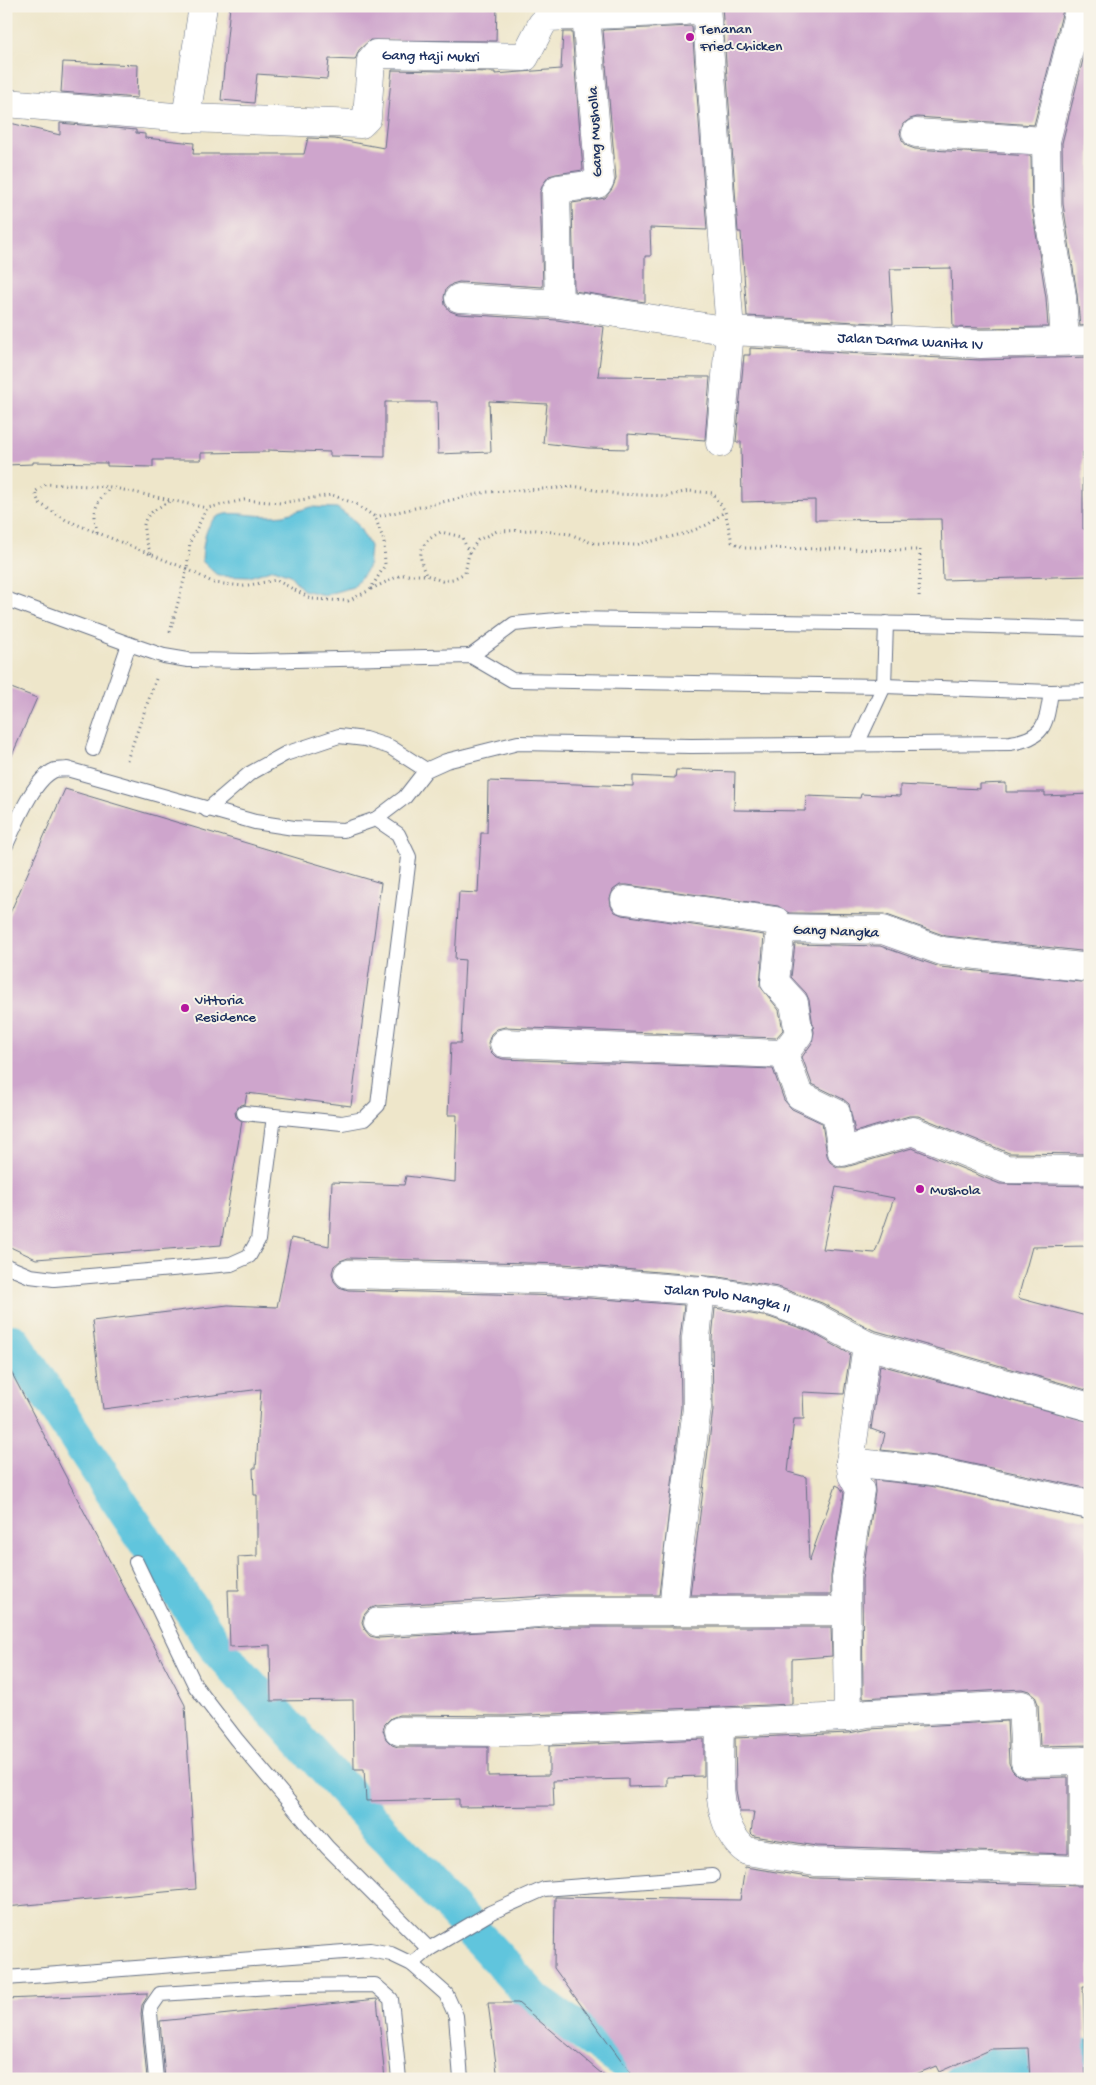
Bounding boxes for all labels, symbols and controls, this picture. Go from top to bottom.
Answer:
place label: Tenanan Fried Chicken [699,21,782,56]
marker: Tenanan Fried Chicken [684,31,696,43]
street label: Gang Haji Mukri [382,47,480,67]
street label: Gang Musholla [585,85,607,178]
street label: Jalan Darma Wanita IV [837,330,984,355]
street label: Gang Nangka [793,922,880,943]
place label: Vittoria Residence [194,992,256,1027]
marker: Vittoria Residence [179,1002,191,1014]
place label: Mushola [930,1182,981,1200]
marker: Mushola [914,1183,926,1195]
street label: Jalan Pulo Nangka II [664,1281,793,1319]

